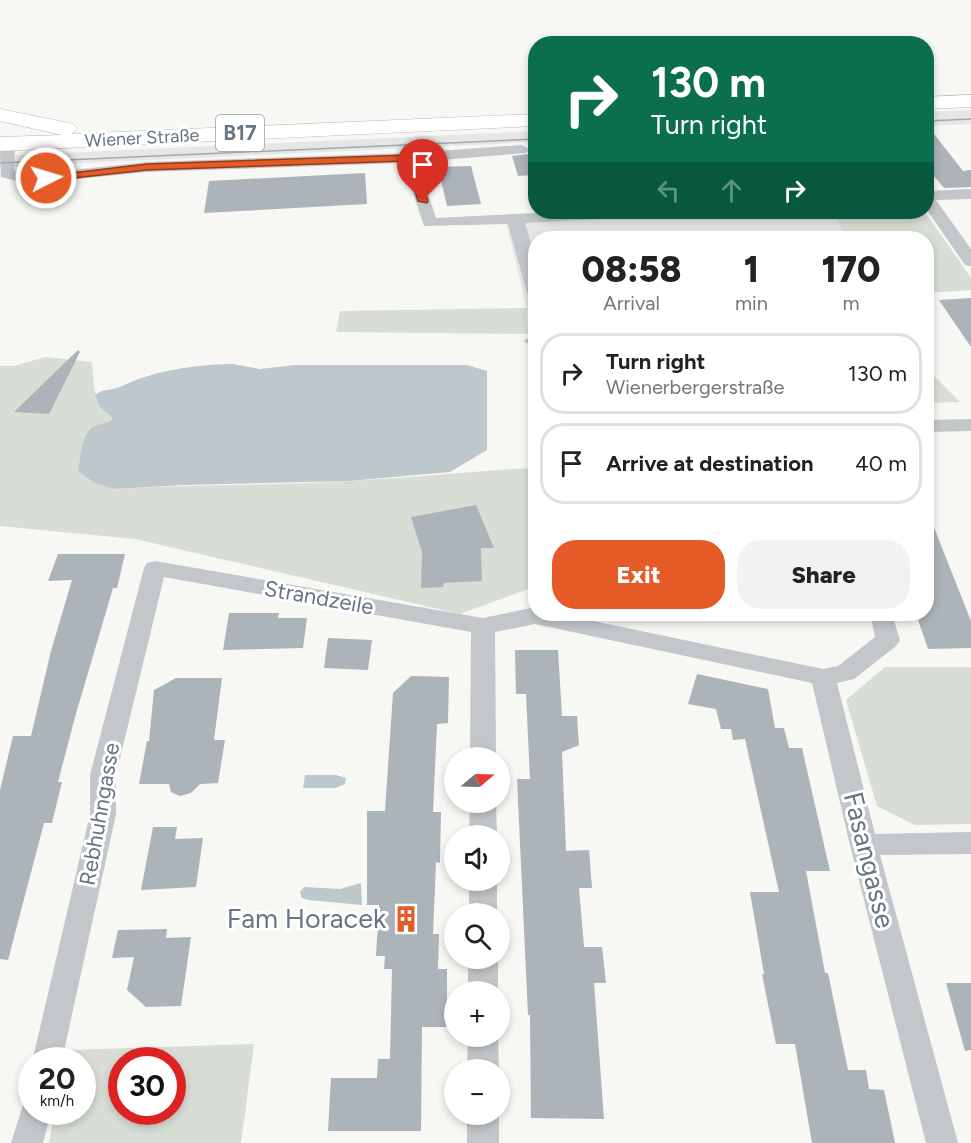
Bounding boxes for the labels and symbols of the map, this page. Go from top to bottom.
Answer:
road number: B17 [216,115,264,151]
street label: Wiener Straße [84,124,200,152]
pin [397,139,448,201]
position arrow [14,146,78,210]
street label: Strandzeile [262,575,376,620]
street label: Rebhuhngasse [74,741,125,888]
north arrow [444,747,510,813]
street label: Fasangasse [837,788,902,931]
place label: Fam Horacek [227,902,387,935]
building icon: Fam Horacek [391,904,421,934]
speed limit sign: 30 [108,1047,186,1125]

